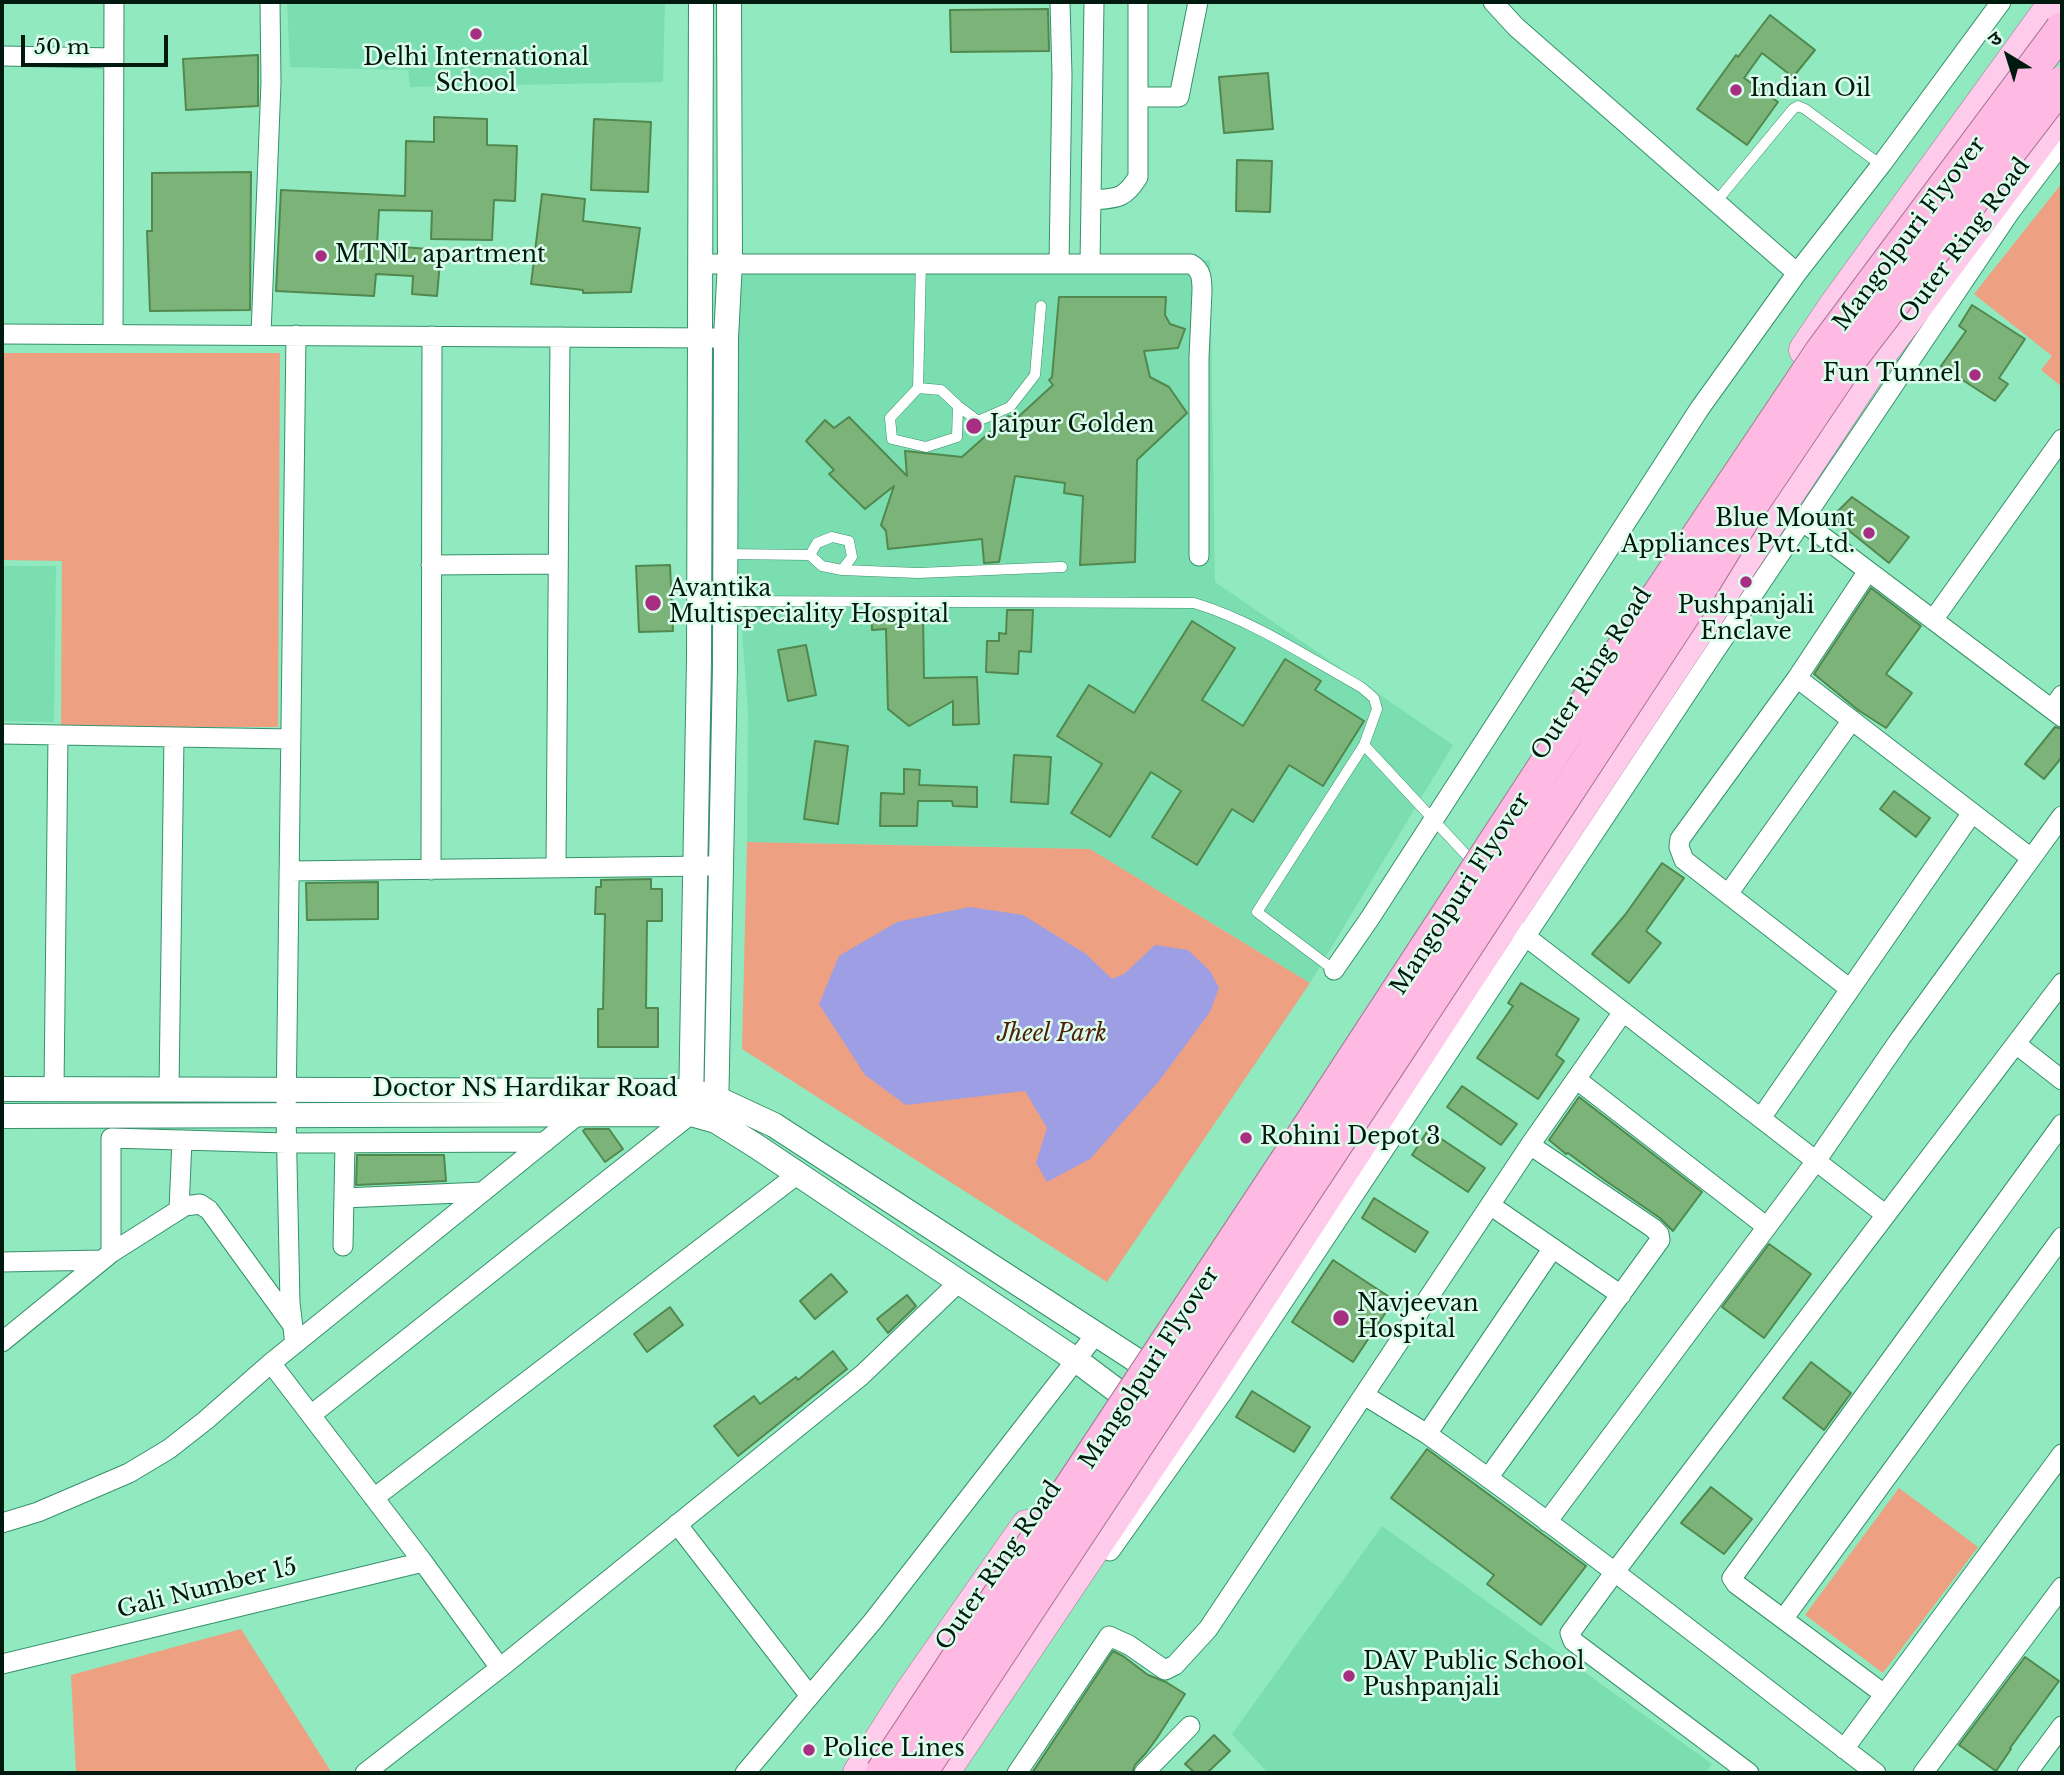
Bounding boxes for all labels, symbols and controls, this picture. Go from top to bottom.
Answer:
scale bar [24,21,172,65]
north arrow [1973,21,2043,91]
marker: Delhi International School [468,26,484,42]
text: उ [1983,27,2006,52]
text: 50 m [34,34,89,60]
place label: Delhi International School [363,45,589,99]
place label: Indian Oil [1750,76,1871,104]
marker: Indian Oil [1728,82,1744,98]
street label: Mangolpuri Flyover [1828,132,1992,336]
street label: Outer Ring Road [1894,153,2036,329]
place label: MTNL apartment [335,242,546,270]
marker: MTNL apartment [313,248,329,264]
place label: Fun Tunnel [1823,361,1961,389]
marker: Fun Tunnel [1967,367,1983,383]
place label: Jaipur Golden [990,412,1155,440]
marker: Jaipur Golden [964,416,984,436]
place label: Blue Mount Appliances Pvt. Ltd. [1621,506,1855,560]
marker: Blue Mount Appliances Pvt. Ltd. [1861,525,1877,541]
marker: Pushpanjali Enclave [1738,574,1754,590]
place label: Avantika Multispeciality Hospital [669,576,949,630]
street label: Outer Ring Road [1526,583,1658,765]
marker: Avantika Multispeciality Hospital [643,593,663,613]
place label: Pushpanjali Enclave [1678,593,1814,647]
street label: Mangolpuri Flyover [1385,788,1537,1000]
park label: Jheel Park [997,1021,1107,1049]
street label: Doctor NS Hardikar Road [373,1076,677,1104]
place label: Rohini Depot 3 [1260,1124,1441,1152]
marker: Rohini Depot 3 [1238,1130,1254,1146]
street label: Mangolpuri Flyover [1074,1262,1226,1474]
place label: Navjeevan Hospital [1357,1291,1479,1345]
marker: Navjeevan Hospital [1331,1308,1351,1328]
street label: Outer Ring Road [930,1476,1068,1656]
street label: Gali Number 15 [114,1553,300,1625]
place label: DAV Public School Pushpanjali [1363,1649,1584,1703]
marker: DAV Public School Pushpanjali [1341,1668,1357,1684]
place label: Police Lines [823,1736,965,1764]
marker: Police Lines [801,1742,817,1758]

